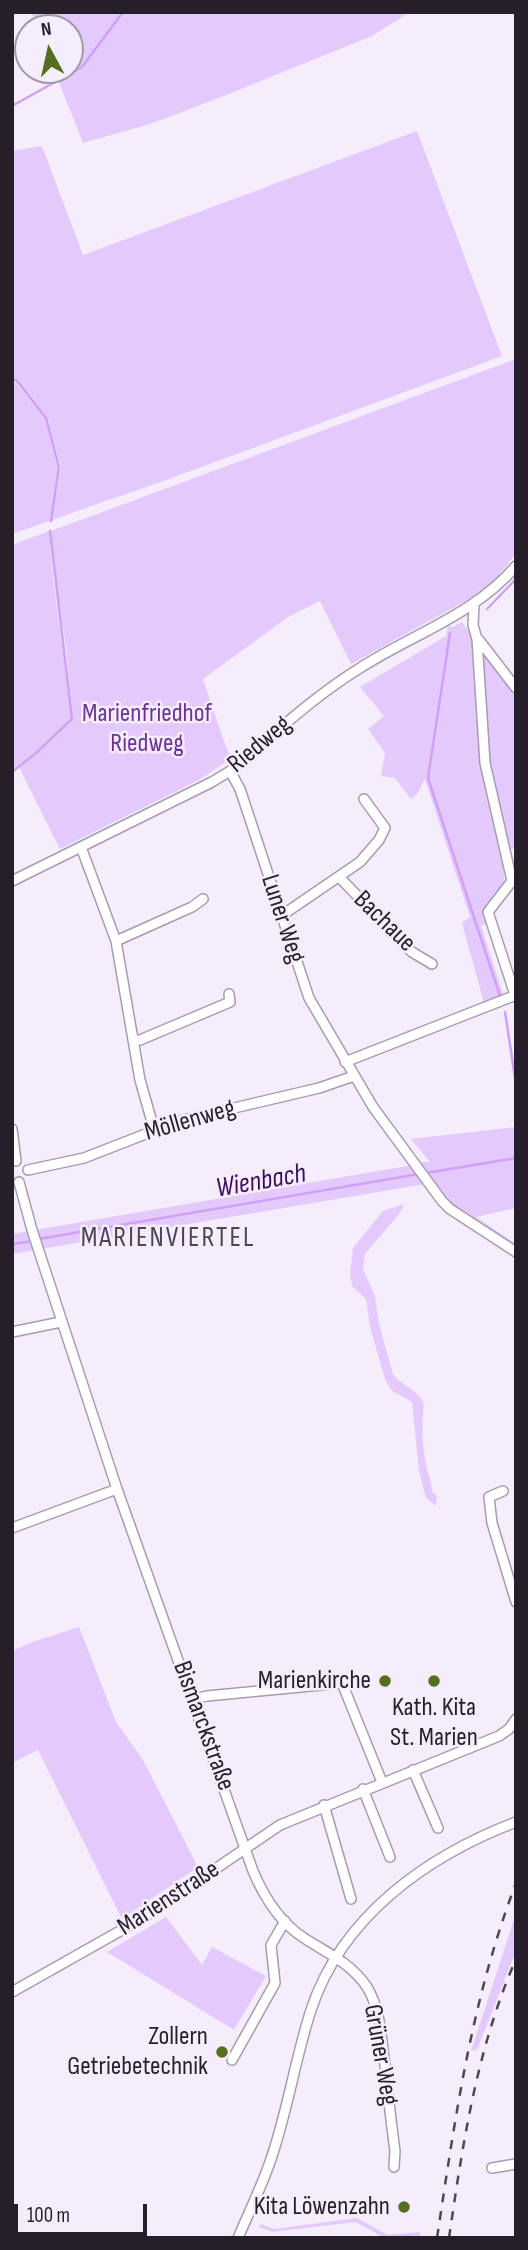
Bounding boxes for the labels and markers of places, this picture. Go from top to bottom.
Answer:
place label: Marienkirche [258,1665,371,1697]
marker: Marienkirche [377,1673,393,1689]
marker: Kath. Kita St. Marien [426,1673,442,1689]
place label: Kath. Kita St. Marien [390,1692,478,1754]
place label: Zollern Getriebetechnik [67,2021,208,2082]
marker: Zollern Getriebetechnik [214,2044,230,2060]
place label: Kita Löwenzahn [254,2191,390,2223]
marker: Kita Löwenzahn [396,2199,412,2215]

